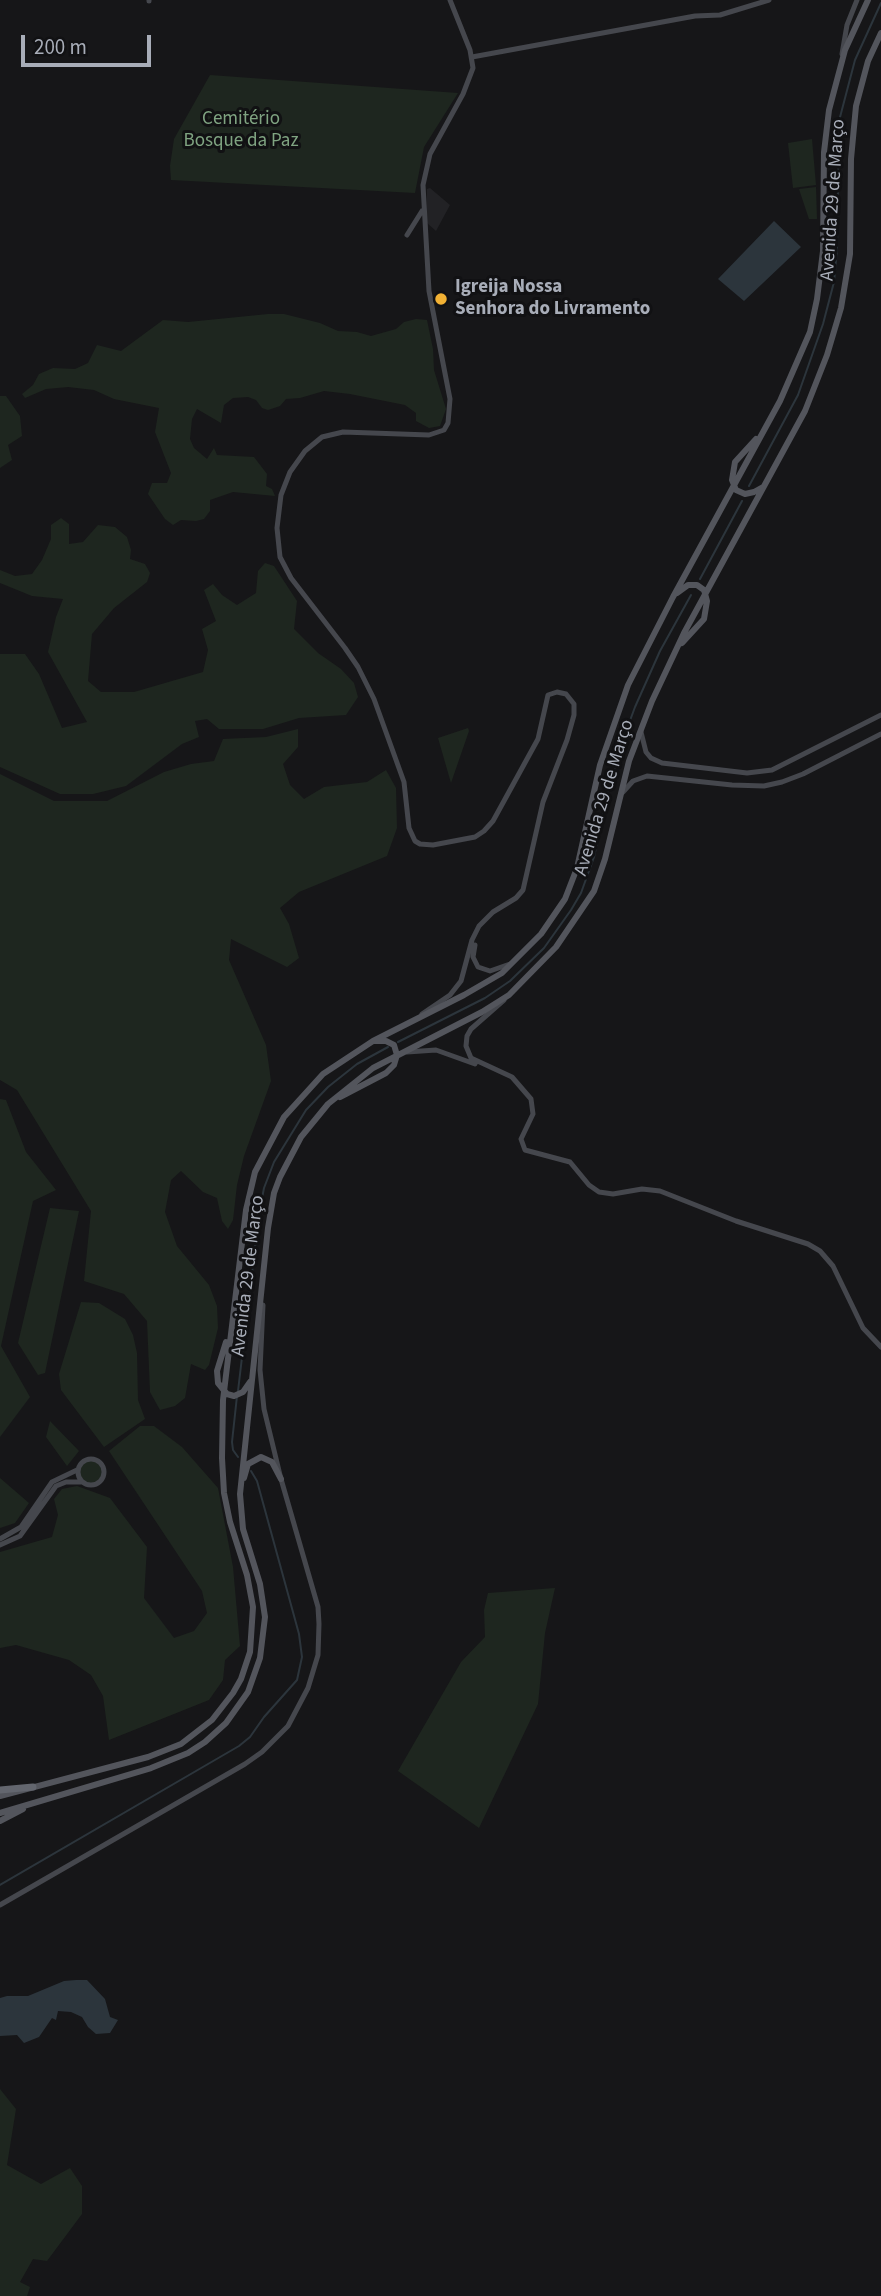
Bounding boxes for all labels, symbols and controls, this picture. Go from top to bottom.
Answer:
scale bar [24,21,154,65]
text: 200 m [34,32,87,62]
park label: Cemitério Bosque da Paz [183,109,299,153]
street label: Avenida 29 de Março [817,118,851,282]
place label: Igreija Nossa Senhora do Livramento [455,277,650,321]
marker: Igreija Nossa Senhora do Livramento [433,291,449,307]
street label: Avenida 29 de Março [570,717,640,879]
street label: Avenida 29 de Março [228,1194,270,1358]

